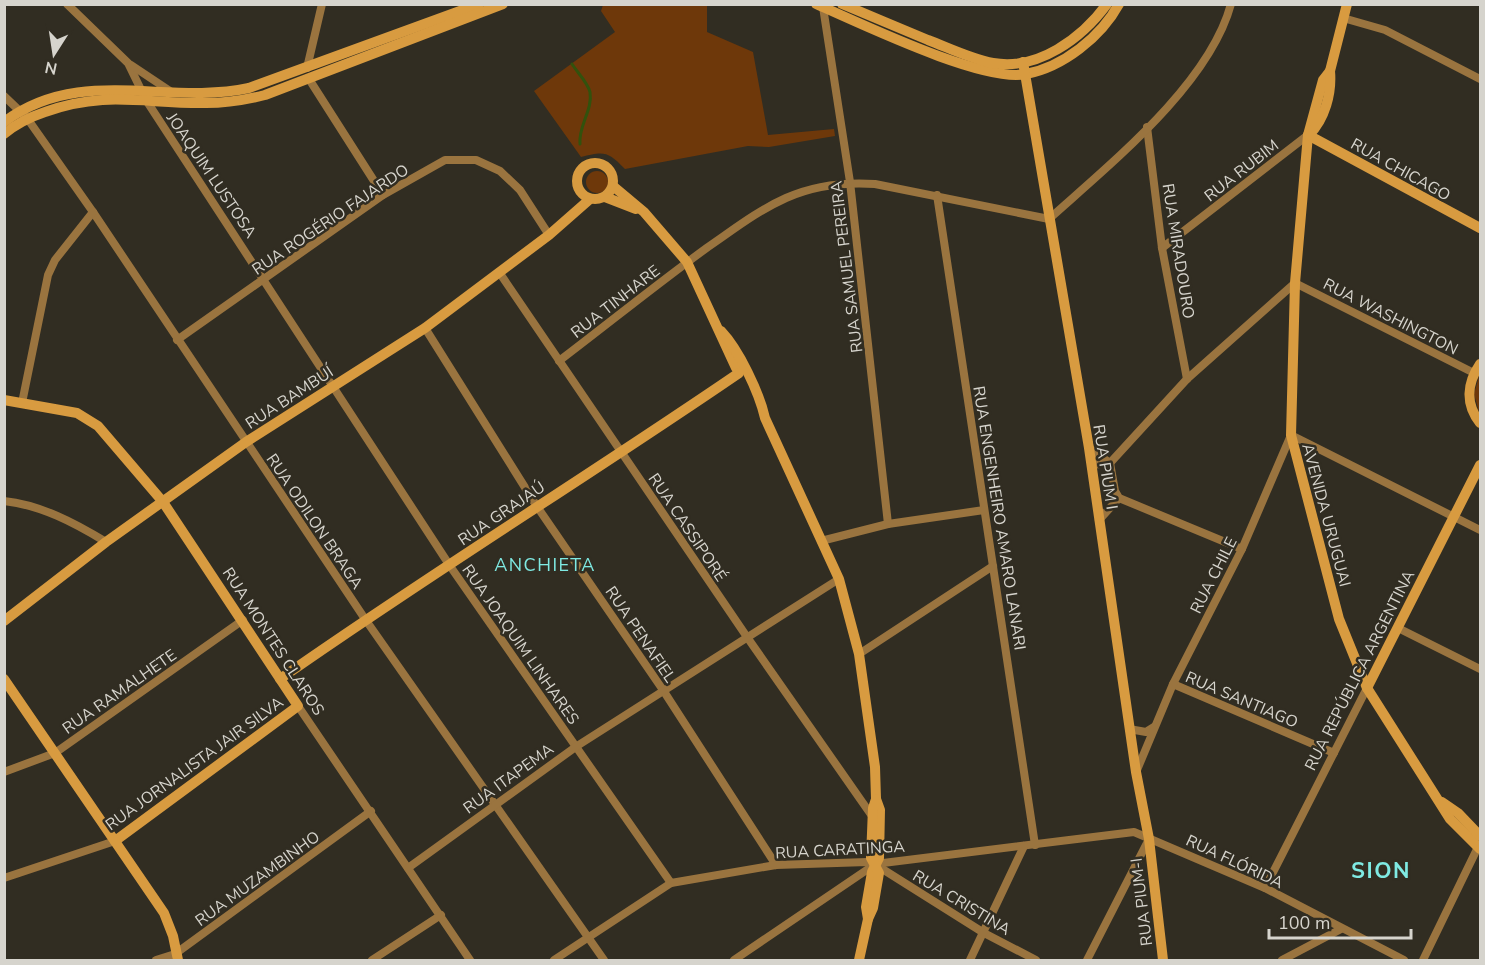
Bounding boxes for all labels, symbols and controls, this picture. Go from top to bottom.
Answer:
north arrow [24,24,84,84]
text: N [43,56,59,80]
street label: JOAQUIM LUSTOSA [160,108,261,243]
street label: RUA CHICAGO [1347,133,1454,206]
street label: RUA RUBIM [1200,135,1283,207]
street label: RUA ROGÉRIO FAJARDO [248,159,413,281]
street label: RUA SAMUEL PEREIRA [826,179,868,354]
street label: RUA MIRADOURO [1156,182,1200,320]
street label: RUA TINHARE [566,260,665,344]
street label: RUA WASHINGTON [1319,273,1462,360]
street label: RUA BAMBUÍ [241,361,338,434]
street label: RUA ENGENHEIRO AMARO LANARI [967,385,1031,652]
street label: RUA PIUM I [1087,423,1123,511]
street label: AVENIDA URUGUAI [1296,441,1356,589]
street label: RUA ODILON BRAGA [261,450,368,594]
street label: RUA CASSIPORÉ [643,469,732,586]
street label: RUA GRAJAÚ [454,477,549,551]
street label: RUA CHILE [1185,533,1243,617]
district label: ANCHIETA [494,553,596,577]
street label: RUA JOAQUIM LINHARES [456,560,584,729]
street label: RUA MONTES CLAROS [217,563,329,720]
street label: RUA REPÚBLICA ARGENTINA [1300,566,1420,774]
street label: RUA PENAFIEL [600,582,681,687]
street label: RUA RAMALHETE [58,644,181,739]
street label: RUA SANTIAGO [1182,666,1301,734]
street label: RUA JORNALISTA JAIR SILVA [101,692,288,836]
street label: RUA ITAPEMA [459,738,559,819]
street label: RUA MUZAMBINHO [191,826,324,932]
street label: RUA FLÓRIDA [1182,830,1287,894]
street label: RUA CARATINGA [775,836,906,864]
district label: SION [1351,856,1411,886]
street label: RUA PIUM-I [1126,857,1158,947]
street label: RUA CRISTINA [908,865,1015,941]
scale bar [1269,902,1412,940]
text: 100 m [1278,911,1330,935]

